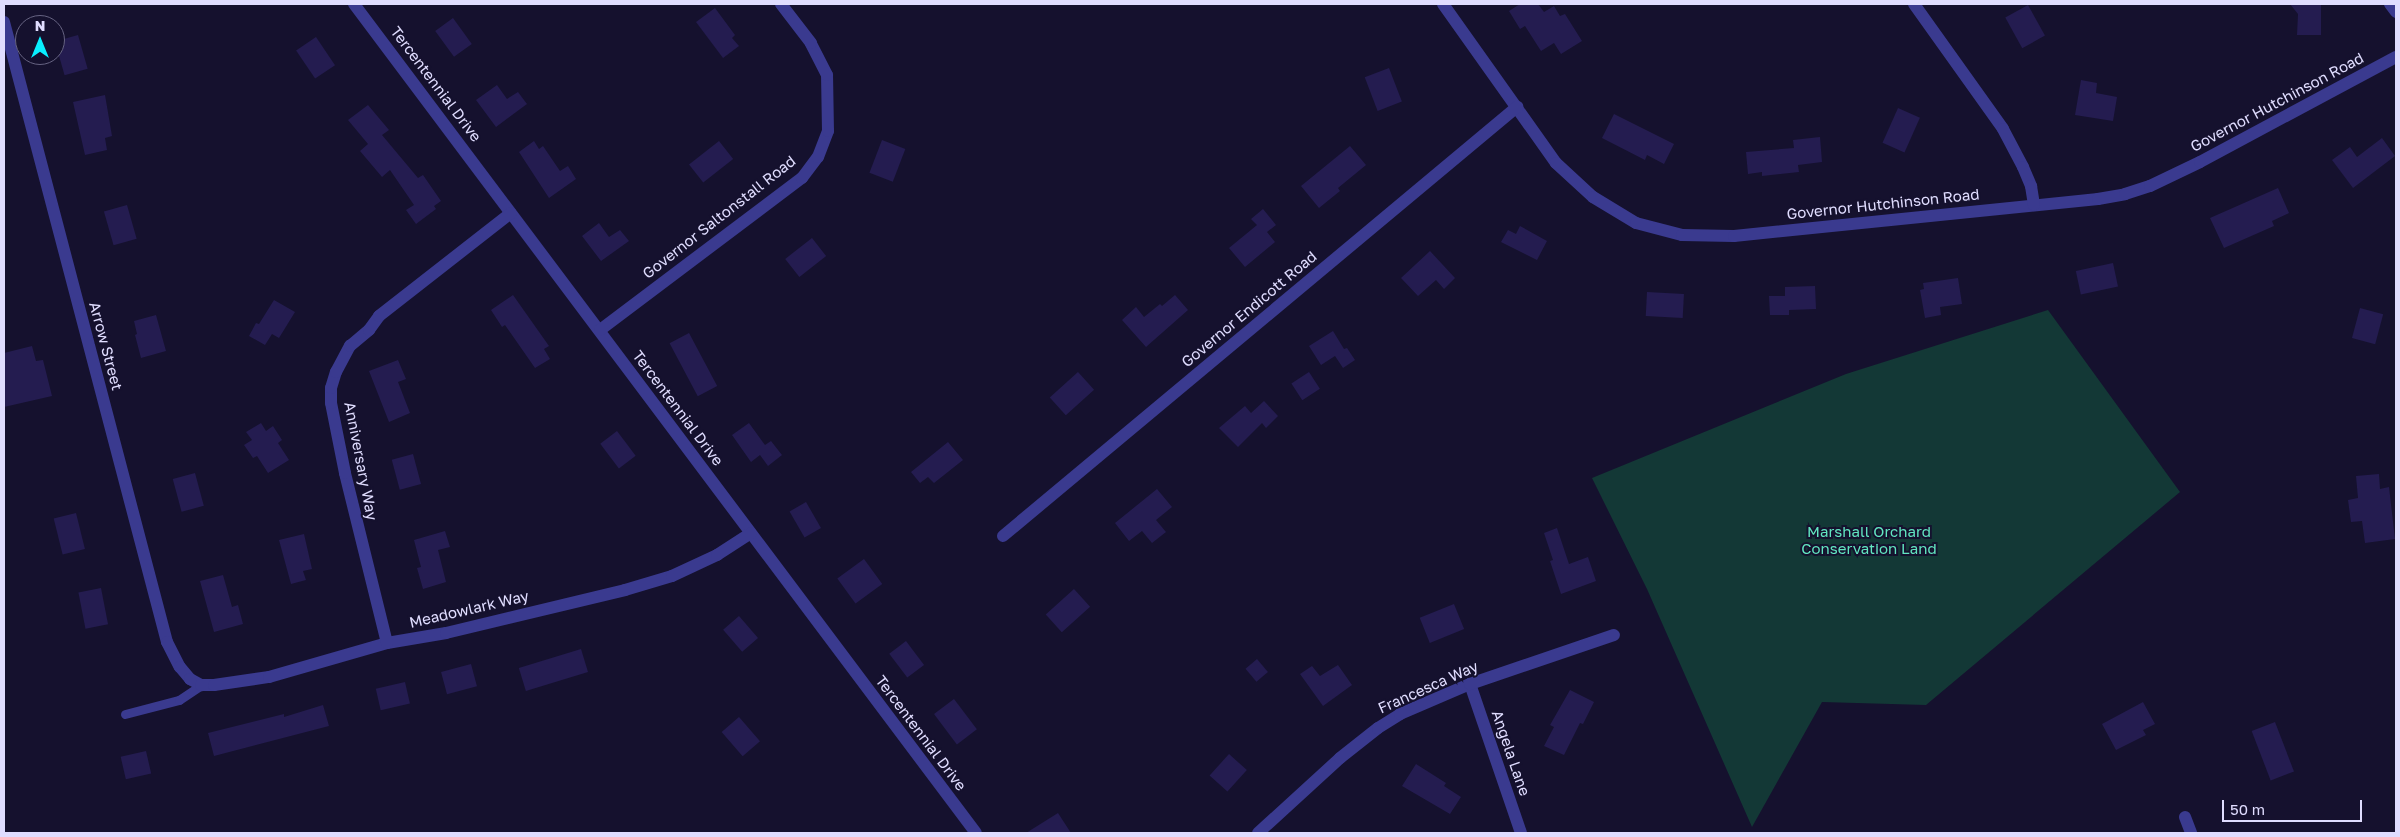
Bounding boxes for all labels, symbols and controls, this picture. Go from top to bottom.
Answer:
north arrow [15,15,65,65]
text: N [35,17,45,34]
street label: Tercentennial Drive [387,23,485,145]
street label: Governor Hutchinson Road [2187,49,2367,155]
street label: Governor Saltonstall Road [639,152,799,282]
street label: Governor Hutchinson Road [1786,185,1980,223]
street label: Governor Endicott Road [1178,247,1320,371]
street label: Arrow Street [86,300,126,392]
street label: Tercentennial Drive [629,347,727,469]
street label: Anniversary Way [341,400,381,522]
park label: Marshall Orchard Conservation Land [1801,522,1937,557]
street label: Meadowlark Way [408,587,530,631]
street label: Francesca Way [1375,657,1481,717]
street label: Tercentennial Drive [872,672,970,794]
street label: Angela Lane [1488,708,1534,798]
scale bar [2225,790,2365,822]
text: 50 m [2230,800,2265,818]

